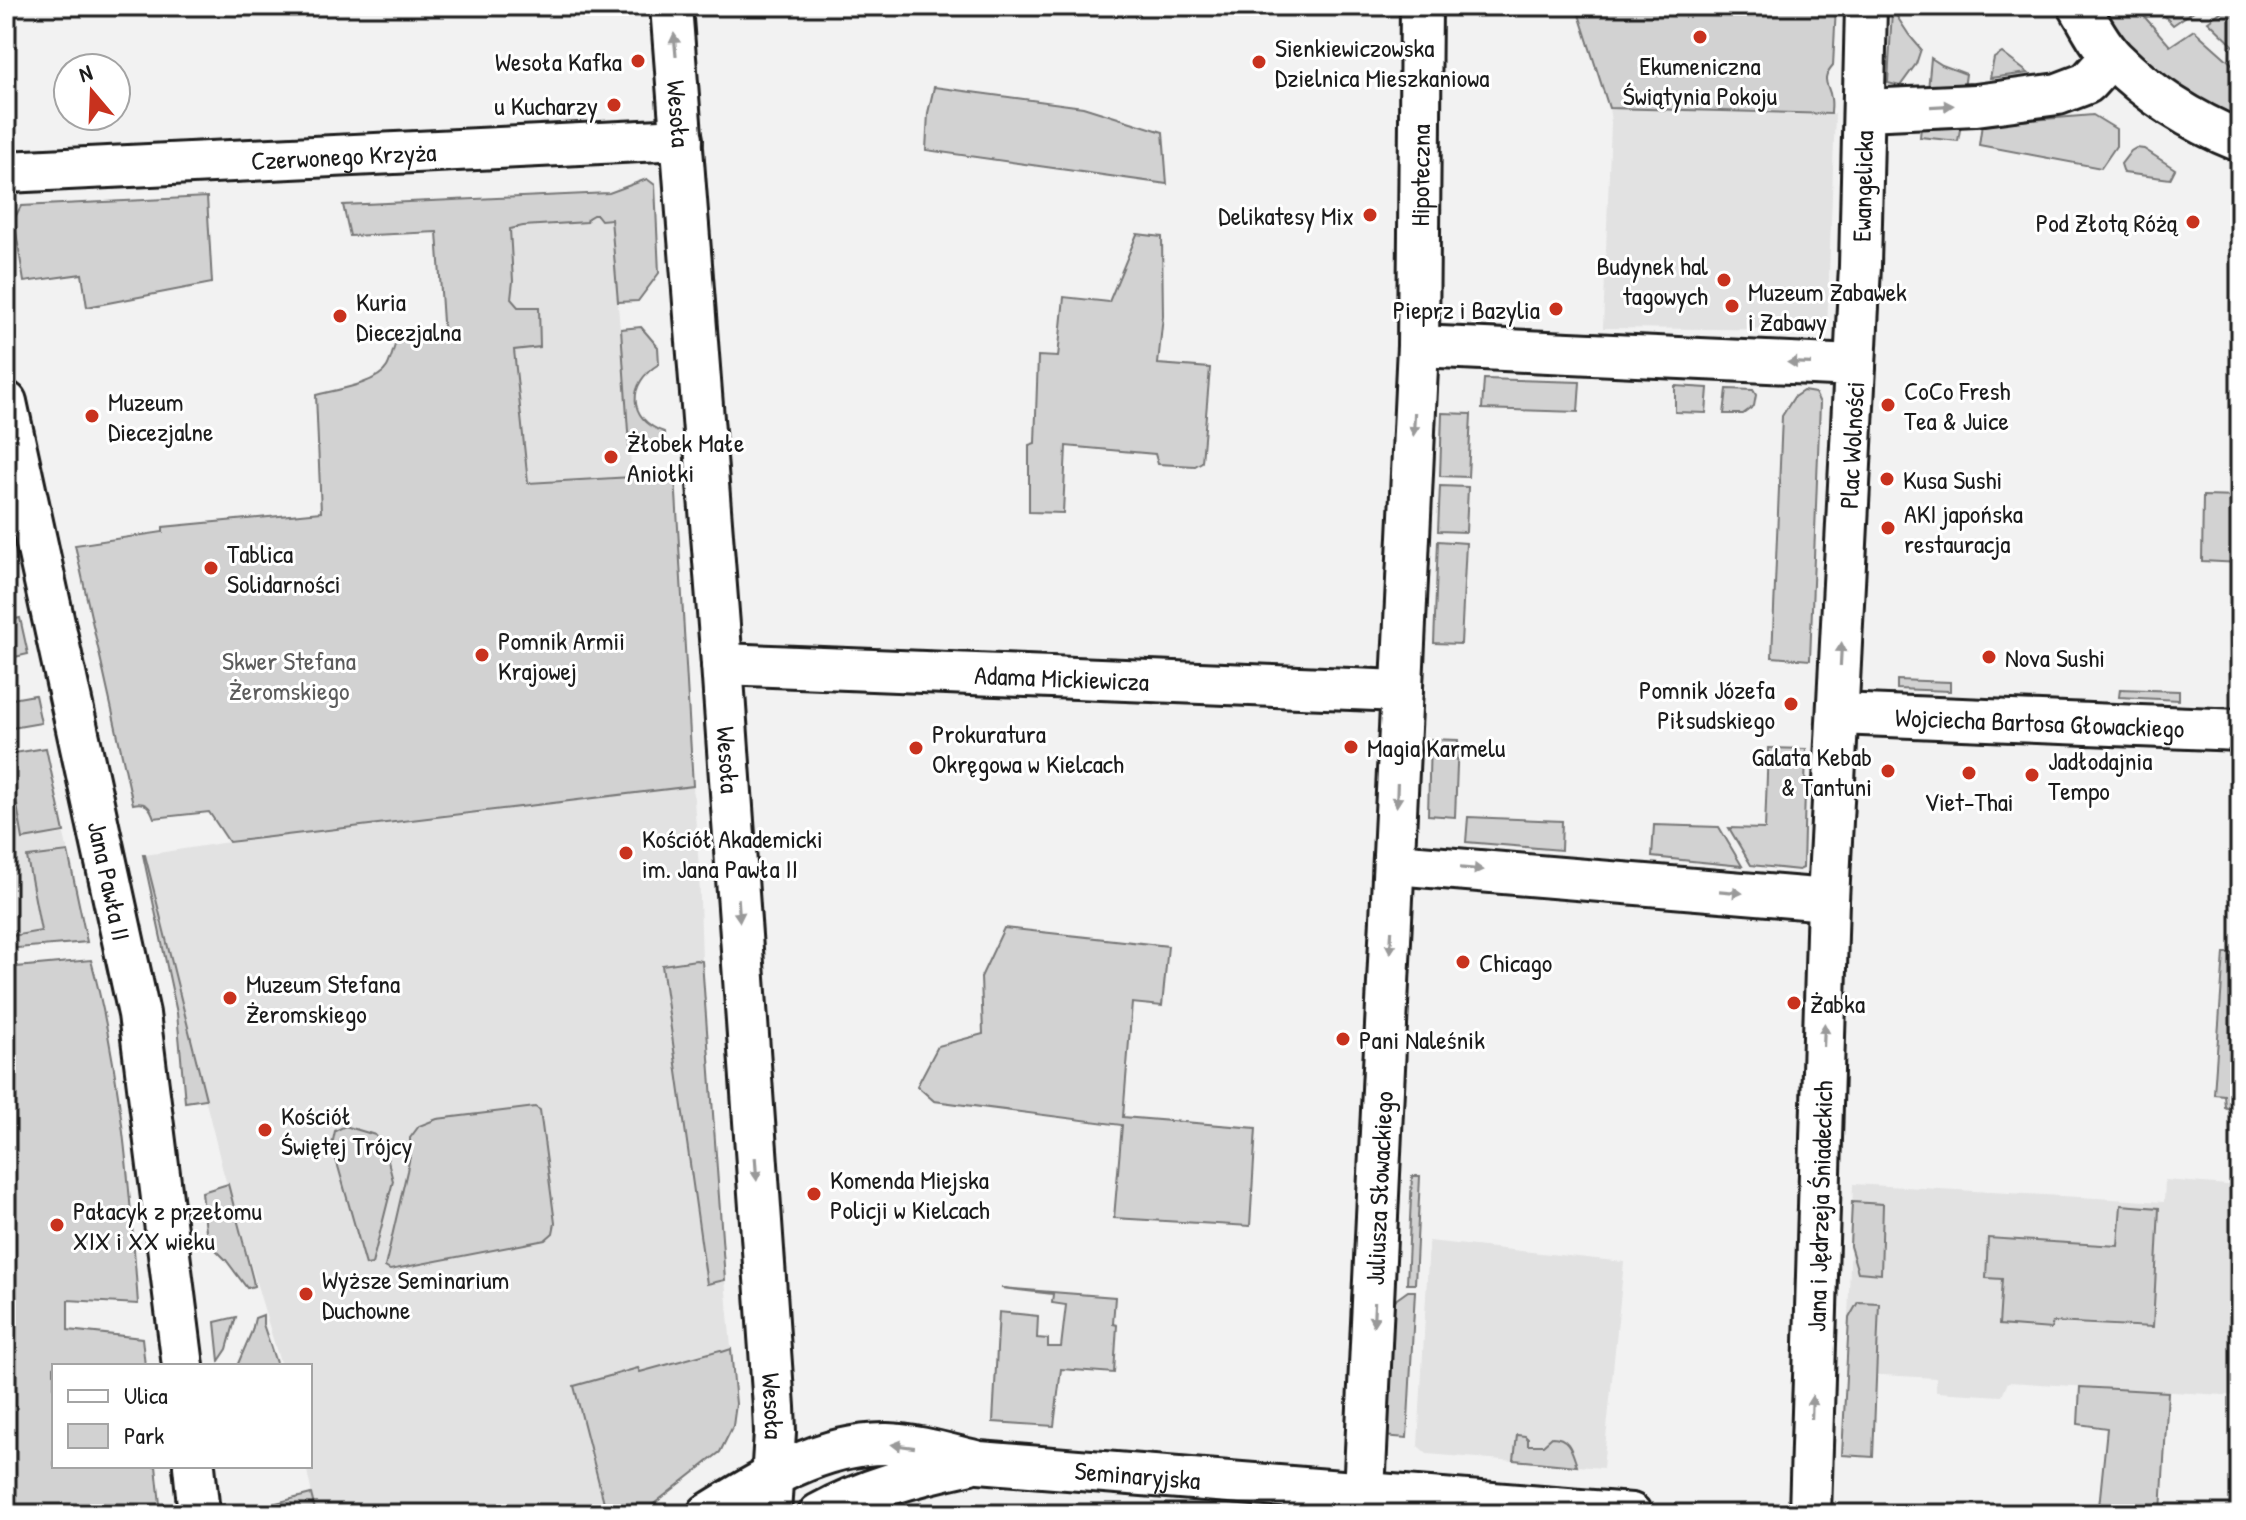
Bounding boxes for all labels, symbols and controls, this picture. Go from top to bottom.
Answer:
marker: Ekumeniczna Świątynia Pokoju [1691,28,1709,46]
place label: Sienkiewiczowska Dzielnica Mieszkaniowa [1275,30,1489,95]
one-way arrow [668,32,681,57]
place label: Wesoła Kafka [495,44,622,79]
place label: Ekumeniczna Świątynia Pokoju [1623,48,1777,113]
north arrow [52,52,132,132]
marker: Wesoła Kafka [629,52,647,70]
marker: Sienkiewiczowska Dzielnica Mieszkaniowa [1250,53,1268,71]
text: N [75,57,96,89]
street label: Wesoła [659,79,699,148]
place label: u Kucharzy [494,88,598,123]
marker: u Kucharzy [605,96,623,114]
one-way arrow [1930,100,1955,113]
street label: Hipoteczna [1402,124,1437,227]
street label: Ewangelicka [1843,130,1881,242]
street label: Czerwonego Krzyża [250,134,437,178]
place label: Delikatesy Mix [1218,198,1354,233]
place label: Pod Złotą Różą [2036,205,2179,240]
marker: Delikatesy Mix [1361,206,1379,224]
marker: Pod Złotą Różą [2184,213,2202,231]
place label: Budynek hal tagowych [1596,248,1708,313]
marker: Budynek hal tagowych [1715,271,1733,289]
place label: Muzeum Zabawek i Zabawy [1748,274,1907,339]
place label: Kuria Diecezjalna [356,284,461,349]
place label: Pieprz i Bazylia [1393,292,1540,327]
marker: Muzeum Zabawek i Zabawy [1723,297,1741,315]
marker: Pieprz i Bazylia [1547,300,1565,318]
marker: Kuria Diecezjalna [331,307,349,325]
one-way arrow [1786,356,1811,369]
place label: CoCo Fresh Tea & Juice [1904,373,2011,438]
street label: Plac Wolności [1830,381,1872,510]
place label: Muzeum Diecezjalne [108,384,213,449]
marker: CoCo Fresh Tea & Juice [1879,396,1897,414]
marker: Muzeum Diecezjalne [83,407,101,425]
one-way arrow [1408,412,1421,437]
place label: Żłobek Małe Aniołki [627,425,744,490]
marker: Żłobek Małe Aniołki [602,448,620,466]
place label: Kusa Sushi [1903,462,2002,497]
marker: Kusa Sushi [1878,470,1896,488]
place label: AKI japońska restauracja [1904,496,2023,561]
marker: AKI japońska restauracja [1879,519,1897,537]
place label: Tablica Solidarności [227,536,341,601]
marker: Tablica Solidarności [202,559,220,577]
place label: Pomnik Armii Krajowej [498,623,625,688]
place label: Nova Sushi [2005,640,2105,675]
one-way arrow [1835,641,1848,666]
park label: Skwer Stefana Żeromskiego [222,643,356,708]
marker: Pomnik Armii Krajowej [473,646,491,664]
marker: Nova Sushi [1980,648,1998,666]
street label: Adama Mickiewicza [974,657,1150,698]
place label: Pomnik Józefa Piłsudskiego [1639,672,1775,737]
marker: Pomnik Józefa Piłsudskiego [1782,695,1800,713]
street label: Wojciecha Bartosa Głowackiego [1895,699,2185,745]
place label: Prokuratura Okręgowa w Kielcach [932,716,1124,781]
street label: Wesoła [709,725,748,794]
place label: Magia Karmelu [1367,730,1505,765]
marker: Magia Karmelu [1342,738,1360,756]
marker: Prokuratura Okręgowa w Kielcach [907,739,925,757]
place label: Galata Kebab & Tantuni [1752,739,1872,804]
place label: Jadłodajnia Tempo [2048,743,2153,808]
marker: Galata Kebab & Tantuni [1879,762,1897,780]
marker: Viet-Thai [1960,764,1978,782]
marker: Jadłodajnia Tempo [2023,766,2041,784]
one-way arrow [1391,783,1404,808]
place label: Viet-Thai [1924,784,2014,819]
street label: Jana Pawła II [80,818,140,944]
place label: Kościół Akademicki im. Jana Pawła II [642,821,823,886]
marker: Kościół Akademicki im. Jana Pawła II [617,844,635,862]
one-way arrow [1460,863,1485,876]
one-way arrow [1719,885,1744,898]
one-way arrow [733,898,746,923]
one-way arrow [1384,930,1397,955]
place label: Chicago [1479,945,1552,980]
marker: Chicago [1454,953,1472,971]
place label: Muzeum Stefana Żeromskiego [246,966,400,1031]
place label: Żabka [1810,986,1865,1021]
marker: Muzeum Stefana Żeromskiego [221,989,239,1007]
marker: Żabka [1785,994,1803,1012]
place label: Pani Naleśnik [1359,1022,1485,1057]
one-way arrow [1818,1022,1831,1047]
marker: Pani Naleśnik [1334,1030,1352,1048]
street label: Jana i Jędrzeja Śniadeckich [1798,1080,1840,1332]
street label: Juliusza Słowackiego [1356,1091,1400,1286]
place label: Kościół Świętej Trójcy [281,1098,412,1163]
marker: Kościół Świętej Trójcy [256,1121,274,1139]
one-way arrow [750,1157,763,1182]
place label: Komenda Miejska Policji w Kielcach [830,1162,990,1227]
marker: Komenda Miejska Policji w Kielcach [805,1185,823,1203]
place label: Pałacyk z przełomu XIX i XX wieku [73,1193,262,1258]
marker: Pałacyk z przełomu XIX i XX wieku [48,1216,66,1234]
place label: Wyższe Seminarium Duchowne [322,1262,509,1327]
marker: Wyższe Seminarium Duchowne [297,1285,315,1303]
one-way arrow [1367,1302,1380,1327]
legend [52,1364,312,1468]
street label: Wesoła [754,1372,793,1441]
text: Ulica [124,1379,168,1411]
one-way arrow [1806,1394,1819,1419]
text: Park [124,1419,164,1451]
one-way arrow [890,1440,915,1453]
street label: Seminaryjska [1074,1452,1202,1497]

